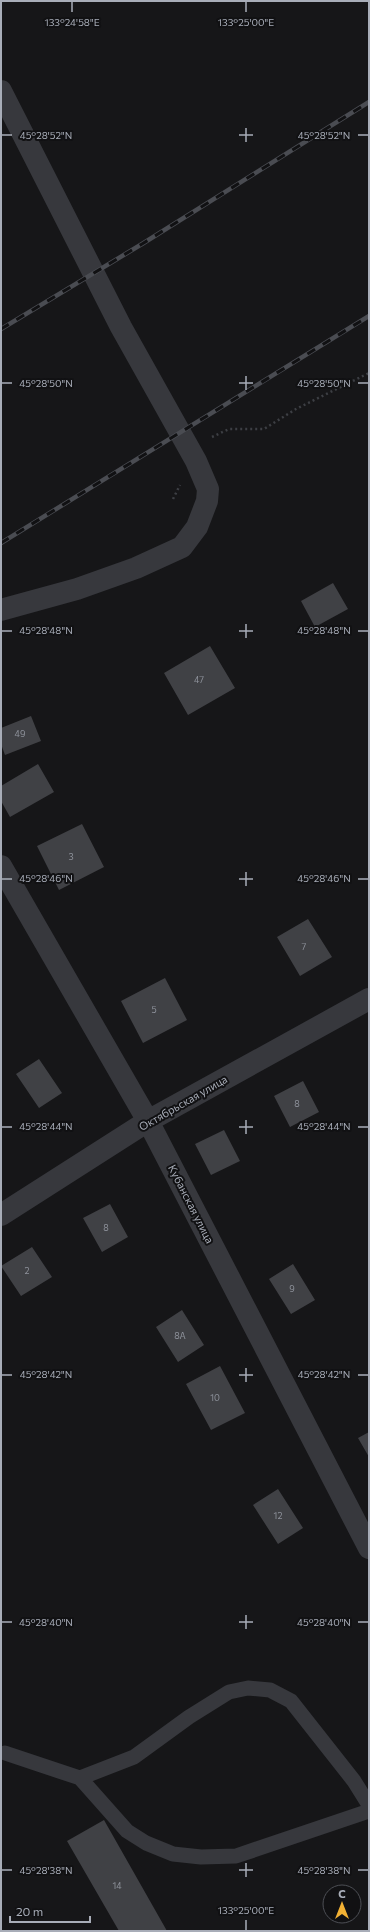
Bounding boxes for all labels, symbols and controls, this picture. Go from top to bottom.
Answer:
text: 133°24'58"E [44,16,100,28]
text: 133°25'00"E [218,16,274,28]
text: 45°28'52"N [20,129,72,141]
text: 45°28'52"N [298,129,350,141]
text: 45°28'50"N [19,377,73,389]
text: 45°28'50"N [297,377,351,389]
text: 45°28'48"N [19,624,73,636]
text: 45°28'48"N [297,624,351,636]
house number: 47 [194,674,204,685]
house number: 49 [15,728,25,739]
house number: 3 [68,851,74,862]
text: 45°28'46"N [19,872,73,884]
text: 45°28'46"N [297,872,351,884]
house number: 7 [302,941,307,952]
house number: 5 [151,1004,157,1015]
street label: Октябрьская улица [136,1072,229,1133]
house number: 8 [294,1098,300,1109]
text: 45°28'44"N [19,1120,73,1132]
text: 45°28'44"N [297,1120,351,1132]
street label: Кубанская улица [166,1162,217,1245]
house number: 8 [103,1222,109,1233]
house number: 2 [25,1265,30,1276]
house number: 9 [289,1283,295,1294]
house number: 8А [174,1330,186,1341]
text: 45°28'42"N [20,1368,72,1380]
text: 45°28'42"N [298,1368,350,1380]
house number: 10 [210,1392,220,1403]
house number: 12 [274,1510,282,1521]
text: 45°28'40"N [19,1616,73,1628]
text: 45°28'40"N [297,1616,351,1628]
text: 45°28'38"N [19,1864,73,1876]
text: 45°28'38"N [297,1864,351,1876]
house number: 14 [112,1880,122,1891]
north arrow [322,1884,362,1924]
text: С [338,1887,346,1900]
scale bar [10,1898,90,1924]
text: 20 m [16,1904,43,1918]
text: 133°25'00"E [218,1904,274,1916]

